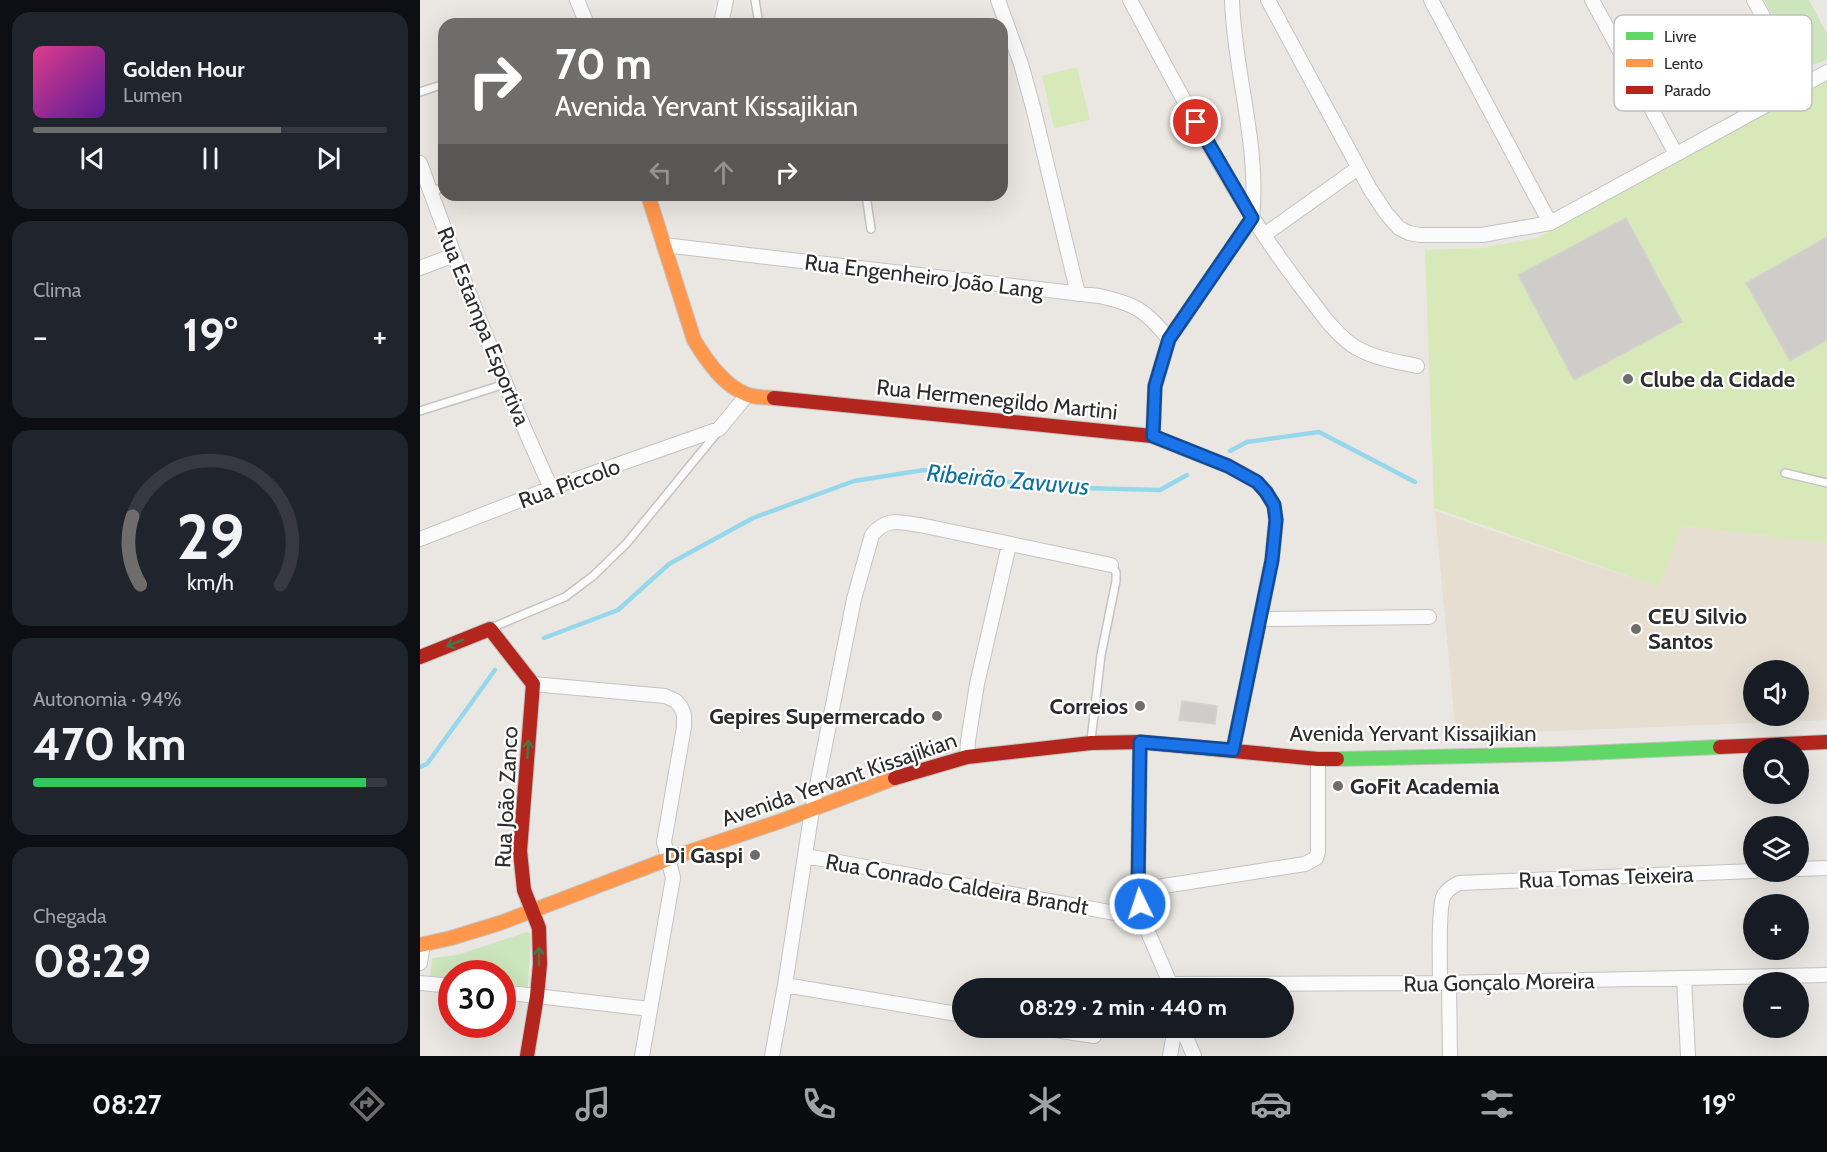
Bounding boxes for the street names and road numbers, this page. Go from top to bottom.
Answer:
street label: Rua Estampa Esportiva [431,223,536,430]
street label: Rua Engenheiro João Lang [803,248,1046,305]
street label: Rua Hermenegildo Martini [875,373,1119,426]
street label: Rua Piccolo [515,453,624,514]
street label: Avenida Yervant Kissajikian [1289,720,1537,747]
street label: Rua João Zanco [489,726,524,868]
street label: Avenida Yervant Kissajikian [718,726,960,832]
street label: Rua Conrado Caldeira Brandt [823,848,1091,921]
street label: Rua Tomas Teixeira [1518,861,1695,894]
street label: Rua Gonçalo Moreira [1403,967,1595,998]

